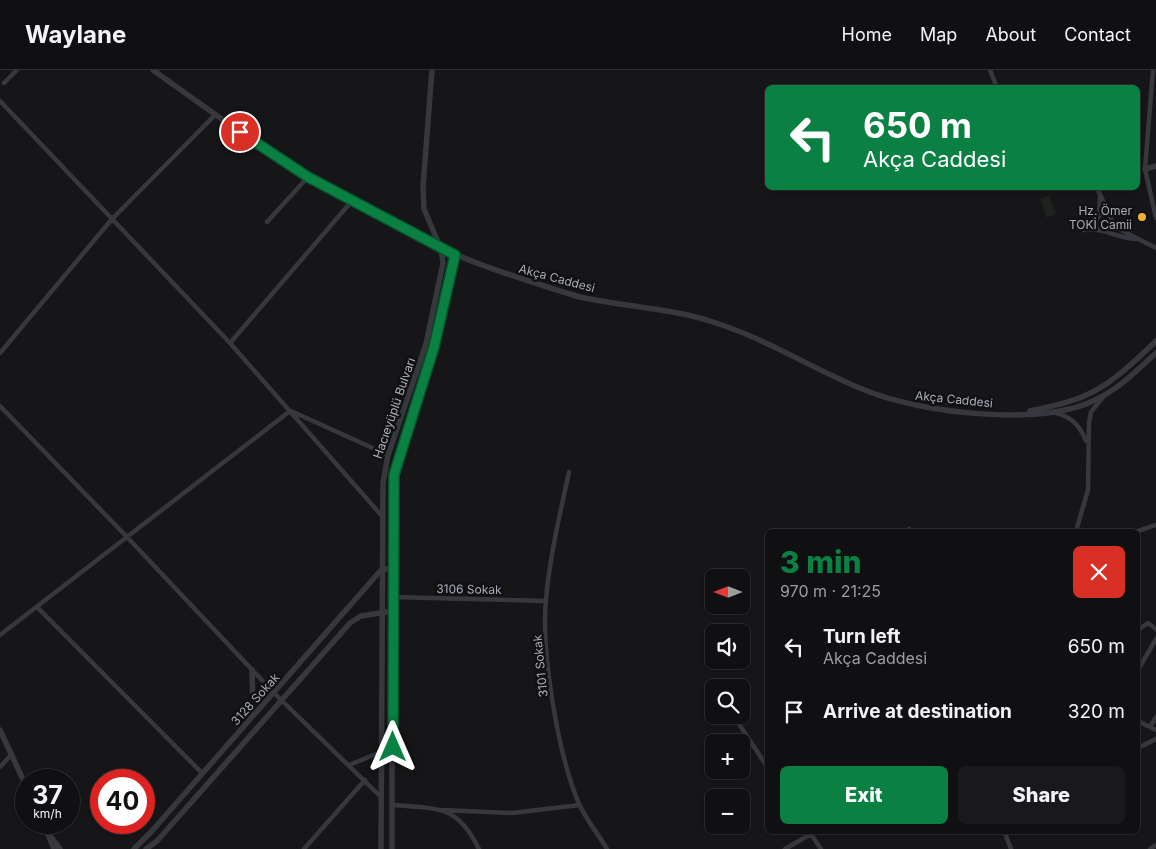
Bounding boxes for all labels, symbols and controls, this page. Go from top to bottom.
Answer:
text: Waylane [25,20,126,49]
text: Home [842,24,892,45]
text: Map [920,24,957,45]
text: About [985,24,1036,45]
text: Contact [1064,24,1131,45]
text: 650 m [863,104,972,146]
icon: left [780,105,845,170]
pin [219,111,261,153]
icon: arrive [226,118,254,146]
text: Akça Caddesi [863,146,1006,172]
place label: Hz. Ömer TOKİ Camii [1069,203,1132,232]
marker: Hz. Ömer TOKİ Camii [1136,211,1148,223]
street label: Akça Caddesi [517,261,597,295]
street label: Hacıeyüplü Bulvarı [370,356,418,460]
street label: Akça Caddesi [914,387,994,411]
text: 3 min [780,544,862,580]
button: close [1073,546,1125,598]
north arrow [705,569,750,614]
map controls [705,569,750,834]
street label: 3106 Sokak [436,581,502,597]
text: 970 m · 21:25 [780,581,881,601]
button: sound [705,624,750,669]
text: Turn left [823,625,901,648]
icon: left [780,633,808,661]
street label: 3101 Sokak [529,634,551,698]
text: 650 m [1068,635,1125,658]
text: Akça Caddesi [823,648,927,668]
street label: 3128 Sokak [228,669,283,728]
button: search [705,679,750,724]
icon: arrive [780,698,808,726]
text: Arrive at destination [823,700,1012,723]
text: 320 m [1068,700,1125,723]
position arrow [366,720,418,772]
button: + [705,734,750,779]
button: Exit [780,766,948,824]
button: Share [958,766,1125,824]
speed limit sign: 40 [90,769,155,834]
text: 37 [32,780,63,810]
button: − [705,789,750,834]
text: km/h [33,806,62,821]

